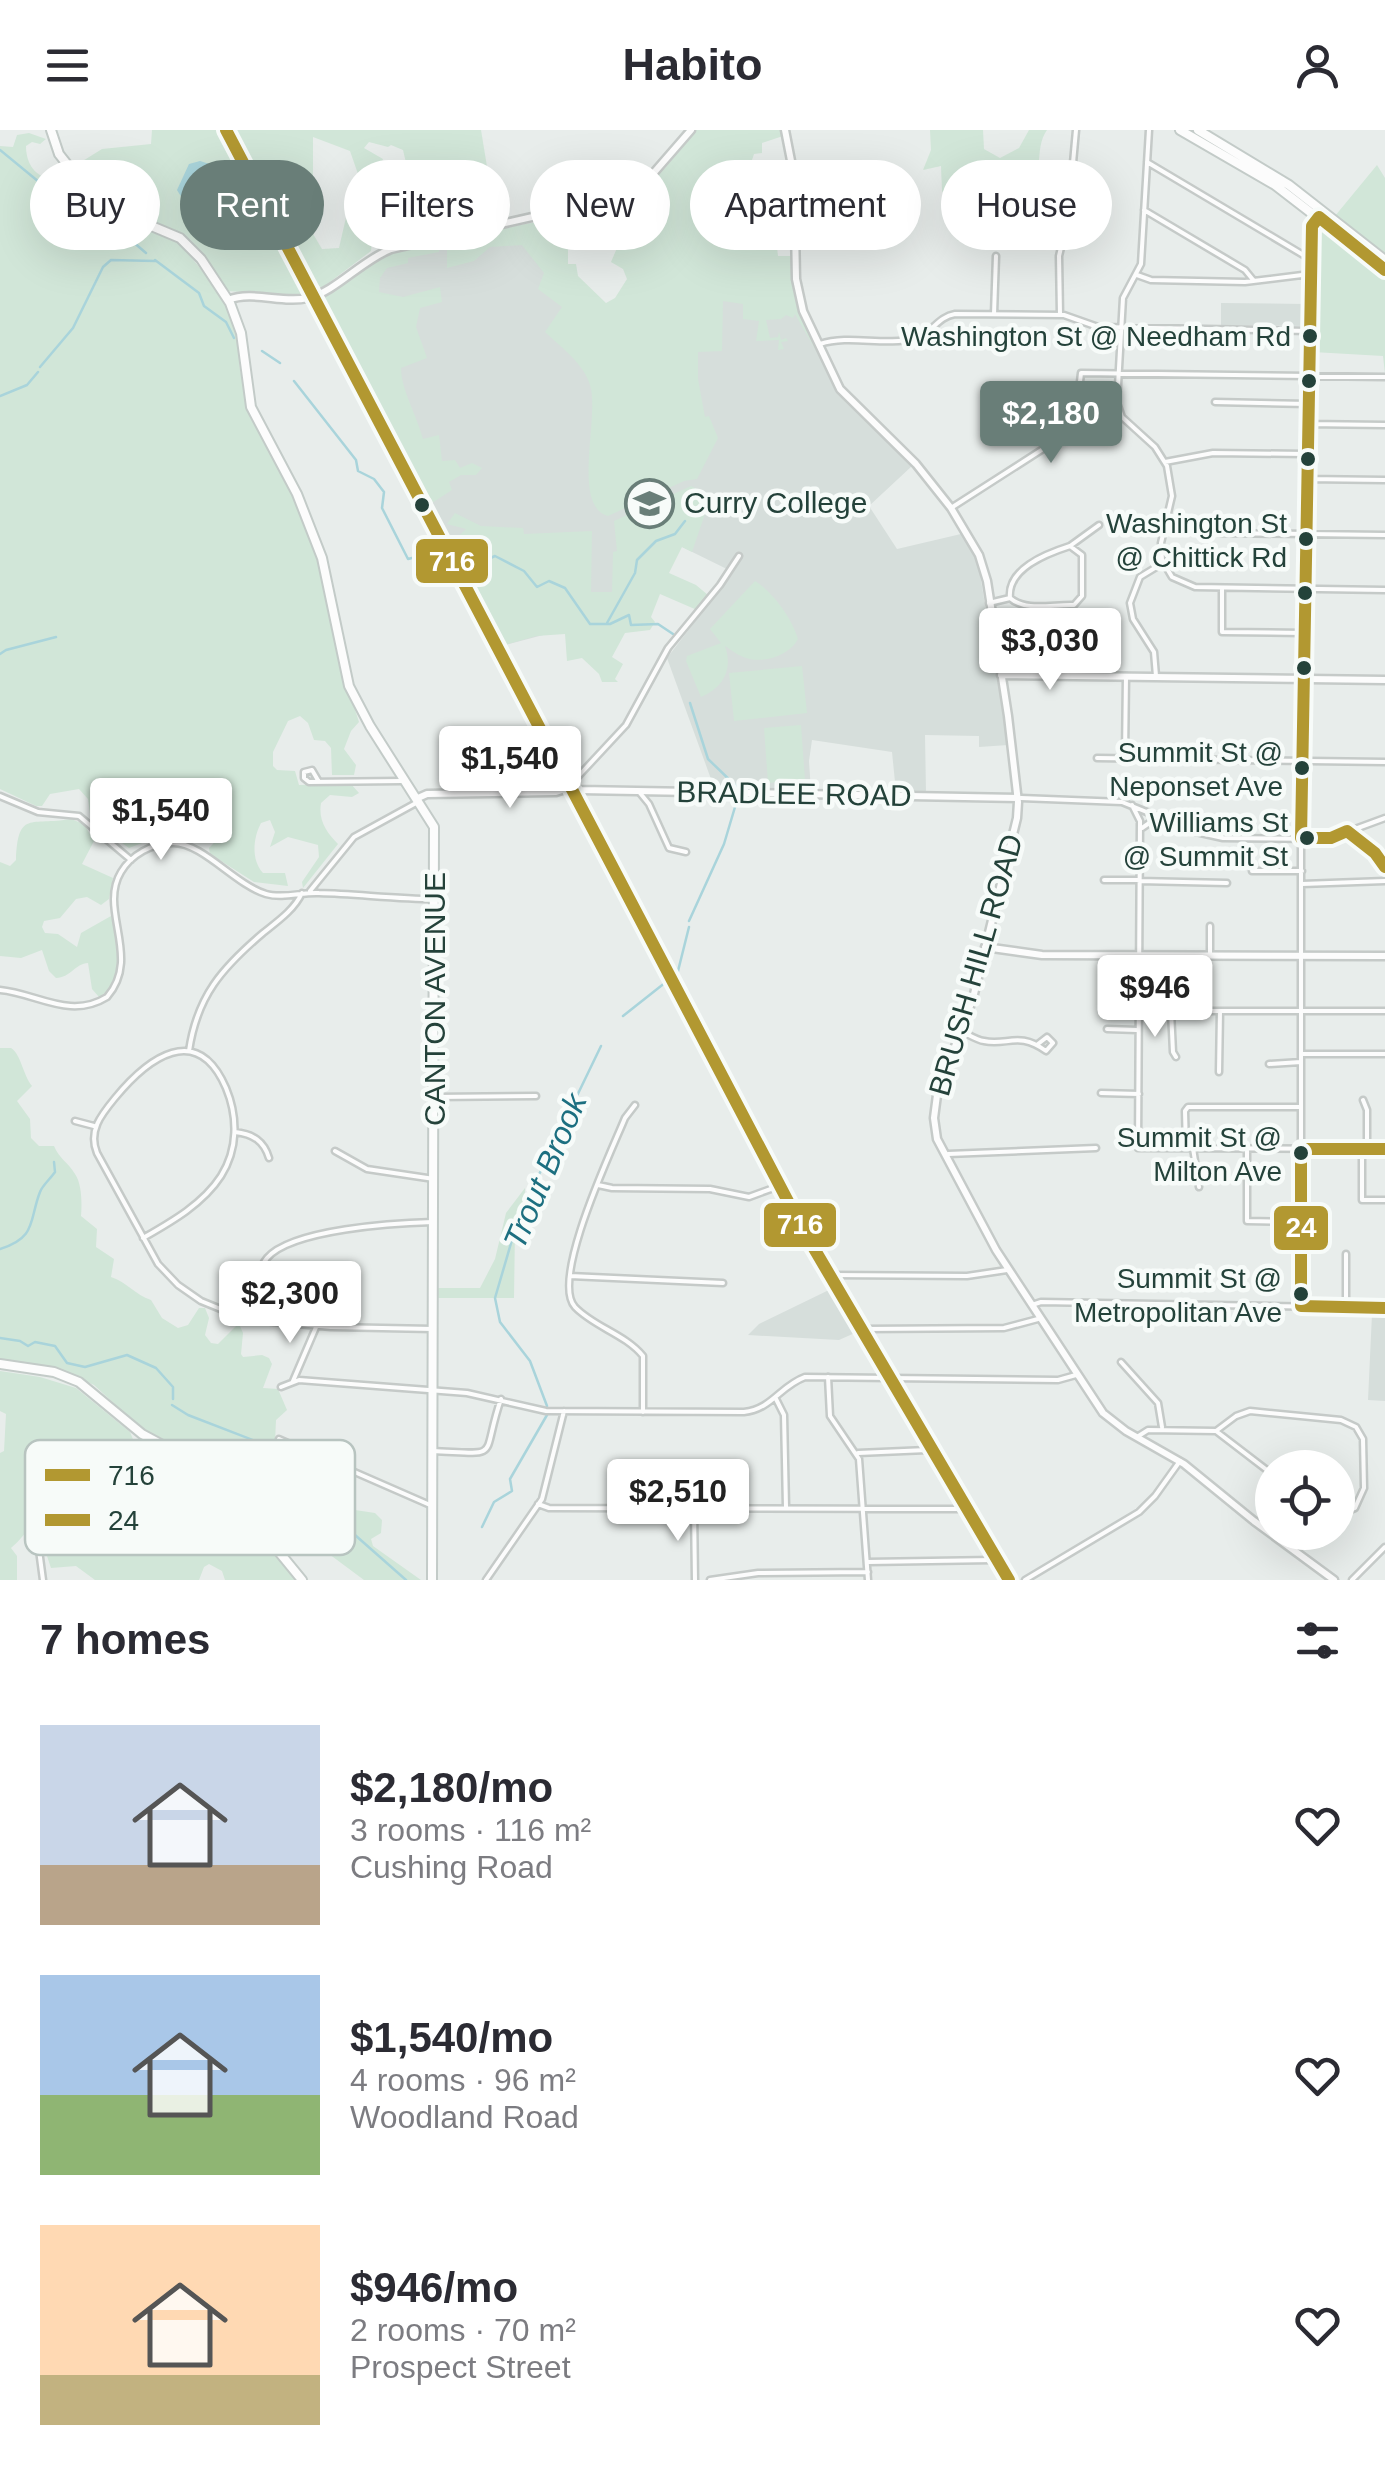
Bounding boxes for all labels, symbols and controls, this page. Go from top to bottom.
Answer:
icon: menu [40,38,95,93]
icon: person [1290,38,1345,93]
text: Habito [623,39,763,90]
chip: Buy [30,160,160,250]
chip: Rent [180,160,324,250]
chip: Filters [344,160,510,250]
chip: New [530,160,670,250]
chip: Apartment [690,160,921,250]
chip: House [941,160,1112,250]
place label: Washington St @ Needham Rd [901,321,1291,352]
marker: Washington St @ Needham Rd [1300,326,1320,346]
unlabelled marker [1299,371,1319,391]
pin: $2,180 [970,381,1132,466]
text: $2,180 [1002,395,1100,431]
unlabelled marker [1298,449,1318,469]
school or university icon: Curry College [623,477,675,529]
place label: Curry College [684,486,867,519]
unlabelled marker [412,495,432,515]
place label: Washington St @ Chittick Rd [1106,508,1287,573]
marker: Washington St @ Chittick Rd [1296,529,1316,549]
line badge: 716 [414,537,490,585]
text: 716 [429,546,475,577]
unlabelled marker [1295,583,1315,603]
pin: $3,030 [969,608,1131,693]
text: $3,030 [1001,622,1099,658]
unlabelled marker [1294,658,1314,678]
pin: $1,540 [429,726,591,811]
place label: Summit St @ Neponset Ave [1109,737,1283,802]
text: $1,540 [461,740,559,776]
marker: Summit St @ Neponset Ave [1292,758,1312,778]
street label: BRADLEE ROAD [676,775,912,812]
pin: $1,540 [80,778,242,863]
text: $1,540 [112,792,210,828]
place label: Williams St @ Summit St [1123,807,1288,872]
marker: Williams St @ Summit St [1297,828,1317,848]
street label: BRUSH HILL ROAD [922,830,1029,1099]
street label: CANTON AVENUE [418,872,451,1126]
pin: $946 [1096,955,1214,1040]
text: $946 [1119,969,1191,1005]
water label: Trout Brook [496,1086,595,1254]
place label: Summit St @ Milton Ave [1117,1122,1282,1187]
marker: Summit St @ Milton Ave [1291,1143,1311,1163]
line badge: 716 [762,1201,838,1249]
line badge: 24 [1272,1204,1330,1252]
text: 716 [777,1209,823,1240]
text: 24 [1285,1212,1317,1243]
pin: $2,300 [209,1261,371,1346]
place label: Summit St @ Metropolitan Ave [1074,1263,1282,1328]
text: $2,300 [241,1275,339,1311]
marker: Summit St @ Metropolitan Ave [1291,1284,1311,1304]
legend [25,1440,355,1555]
map controls [1255,1450,1355,1550]
button: locate [1255,1450,1355,1550]
pin: $2,510 [597,1459,759,1544]
text: 716 [108,1460,155,1491]
text: $2,510 [629,1473,727,1509]
text: 24 [108,1505,139,1536]
icon: filters [1290,1613,1345,1668]
text: 7 homes [40,1616,210,1663]
text: $2,180/mo [350,1764,553,1811]
icon: home [120,1765,240,1885]
icon: heart [1290,1798,1345,1853]
text: 3 rooms · 116 m² [350,1812,591,1848]
text: Cushing Road [350,1849,553,1885]
text: $1,540/mo [350,2014,553,2061]
icon: home [120,2015,240,2135]
icon: heart [1290,2048,1345,2103]
text: 4 rooms · 96 m² [350,2062,576,2098]
text: Woodland Road [350,2099,579,2135]
text: $946/mo [350,2264,518,2311]
icon: home [120,2265,240,2385]
icon: heart [1290,2298,1345,2353]
text: 2 rooms · 70 m² [350,2312,576,2348]
text: Prospect Street [350,2349,571,2385]

